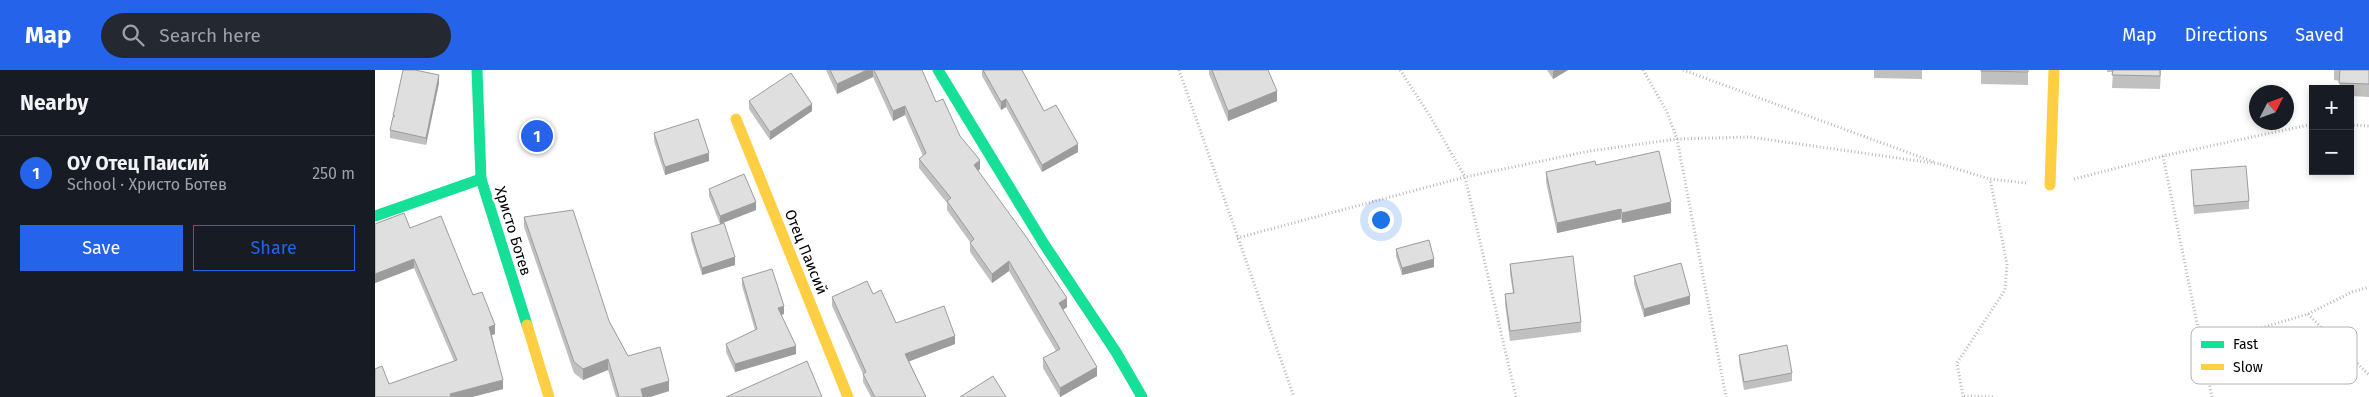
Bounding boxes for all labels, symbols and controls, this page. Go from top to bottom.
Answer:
search box [101,13,451,58]
text: Map [25,21,71,49]
icon: search [119,21,147,49]
text: Search here [159,24,261,47]
text: Map [2122,24,2157,46]
text: Directions [2185,24,2267,46]
text: Saved [2295,24,2344,46]
north arrow [2249,85,2294,130]
map controls [2309,85,2354,175]
button: + [2309,85,2354,130]
text: Nearby [20,90,88,116]
pin: 1 [521,117,553,155]
button: − [2309,130,2354,175]
text: ОУ Отец Паисий [67,152,209,175]
text: 1 [32,164,40,183]
text: 250 m [312,164,355,183]
text: School · Христо Ботев [67,175,227,194]
street label: Христо Ботев [491,184,535,278]
street label: Отец Паисий [781,207,831,297]
your location [1368,207,1394,233]
button: Save [20,225,183,271]
button: Share [193,225,355,271]
legend [2191,327,2357,384]
text: Fast [2233,336,2259,353]
text: Slow [2233,359,2263,376]

